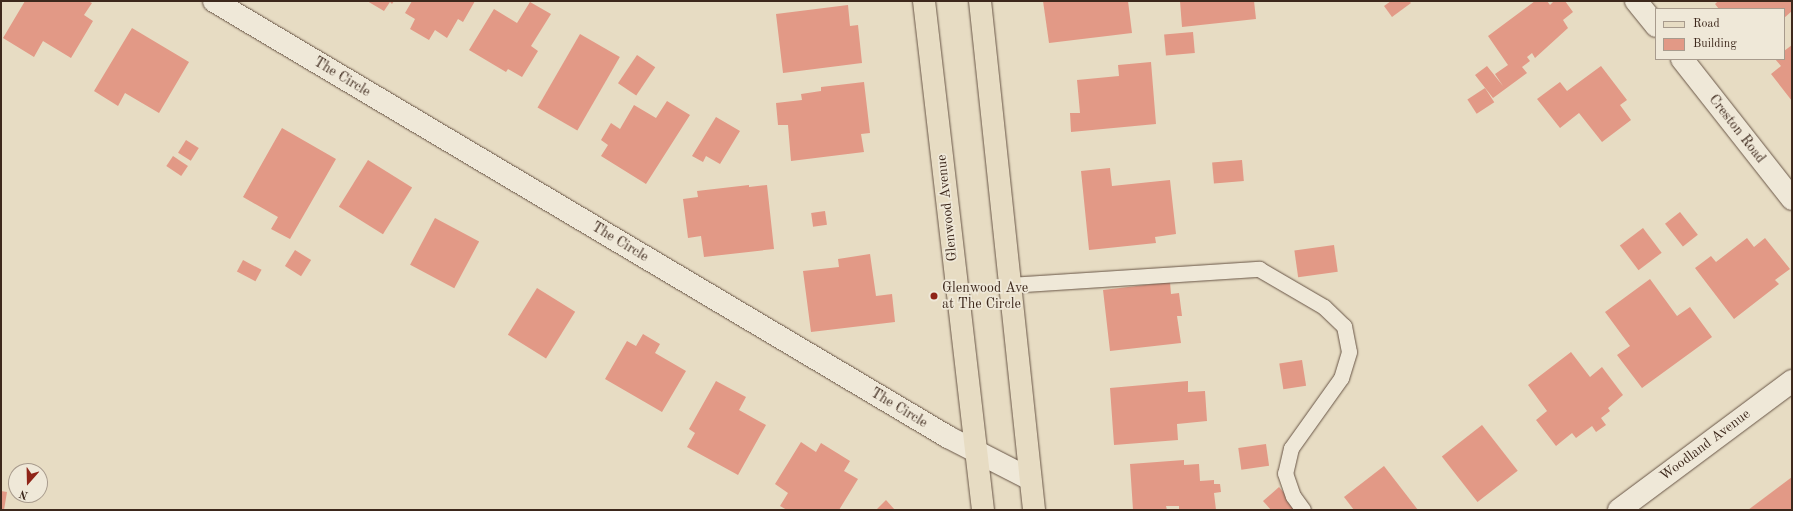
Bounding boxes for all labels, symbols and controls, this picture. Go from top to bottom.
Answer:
legend [1655,8,1785,60]
text: Road [1693,18,1720,30]
text: Building [1693,38,1737,50]
street label: The Circle [311,54,373,100]
street label: Creston Road [1705,91,1769,167]
street label: Glenwood Avenue [933,154,961,262]
street label: The Circle [589,219,651,265]
place label: Glenwood Ave at The Circle [942,280,1028,312]
marker: Glenwood Ave at The Circle [929,291,939,301]
street label: The Circle [868,385,930,431]
street label: Woodland Avenue [1657,406,1753,484]
north arrow [8,463,48,503]
text: N [18,487,30,500]

